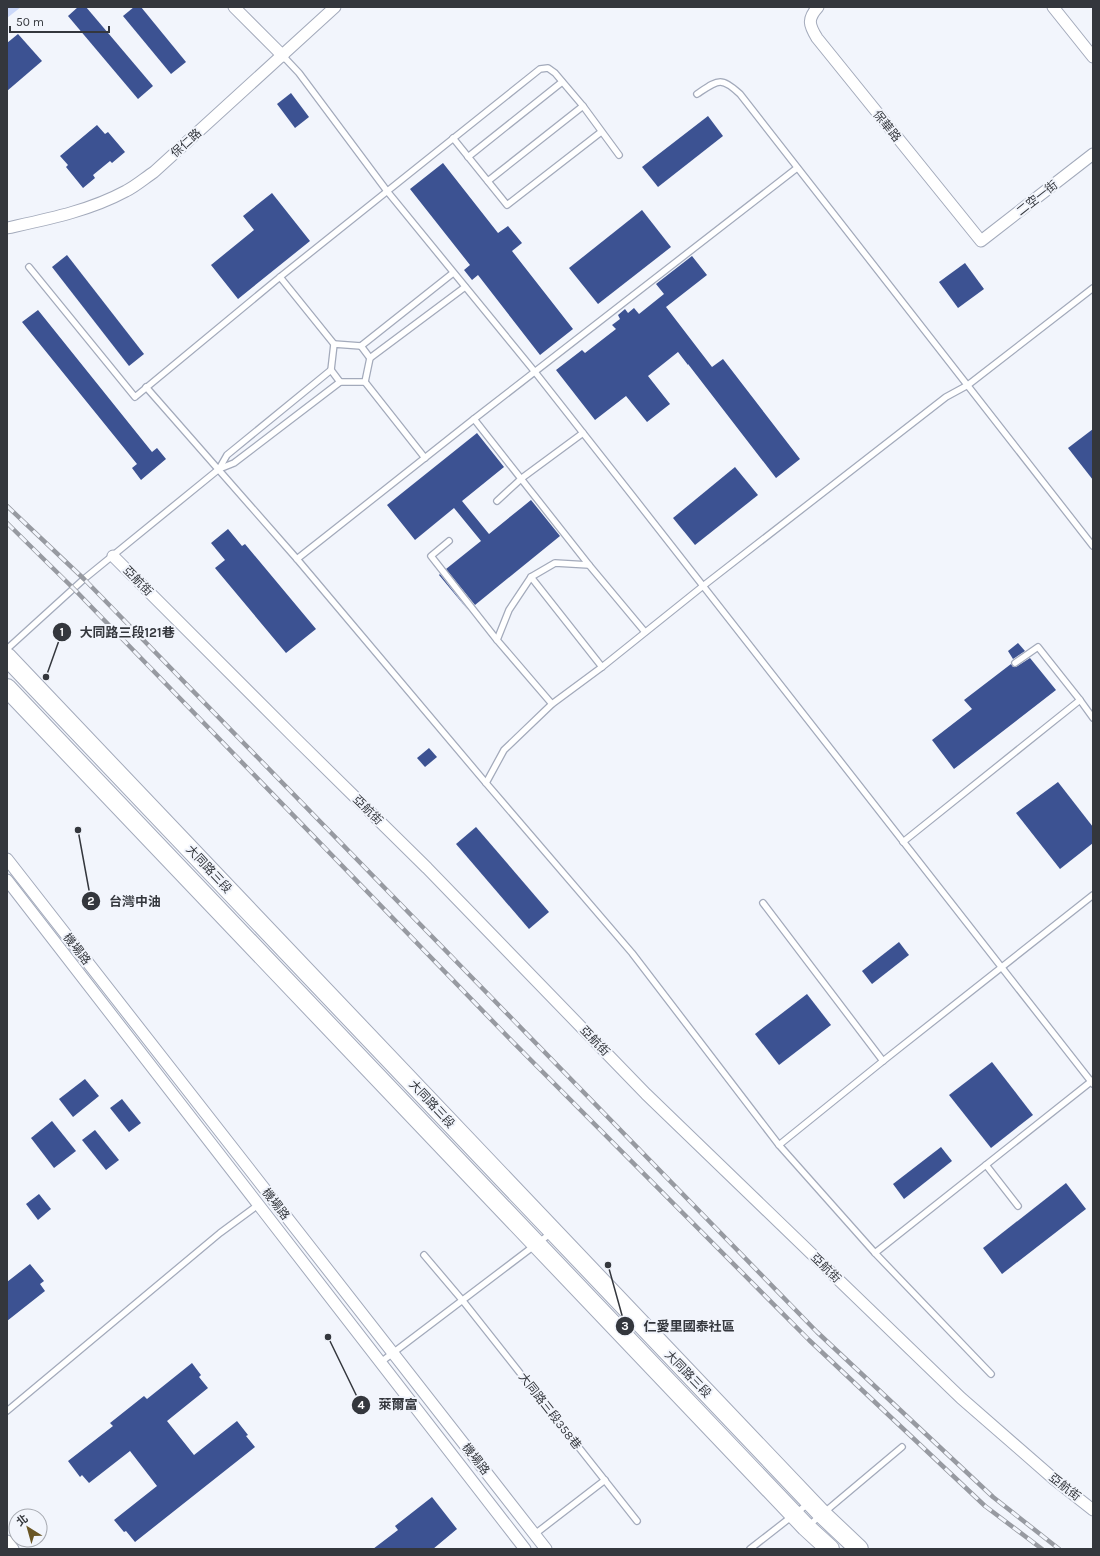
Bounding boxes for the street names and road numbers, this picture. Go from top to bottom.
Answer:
street label: 保華路 [870,108,904,144]
street label: 保仁路 [168,126,204,160]
street label: 二空一街 [1014,178,1060,218]
street label: 亞航街 [120,563,156,599]
street label: 亞航街 [350,792,386,828]
street label: 大同路三段 [183,842,235,896]
street label: 機場路 [60,931,94,967]
street label: 亞航街 [577,1023,613,1059]
street label: 大同路三段 [406,1077,458,1131]
street label: 機場路 [259,1186,293,1222]
street label: 亞航街 [808,1250,844,1286]
street label: 大同路三段 [662,1348,714,1400]
street label: 大同路三段358巷 [516,1370,584,1452]
street label: 機場路 [459,1441,493,1477]
street label: 亞航街 [1047,1470,1083,1504]

